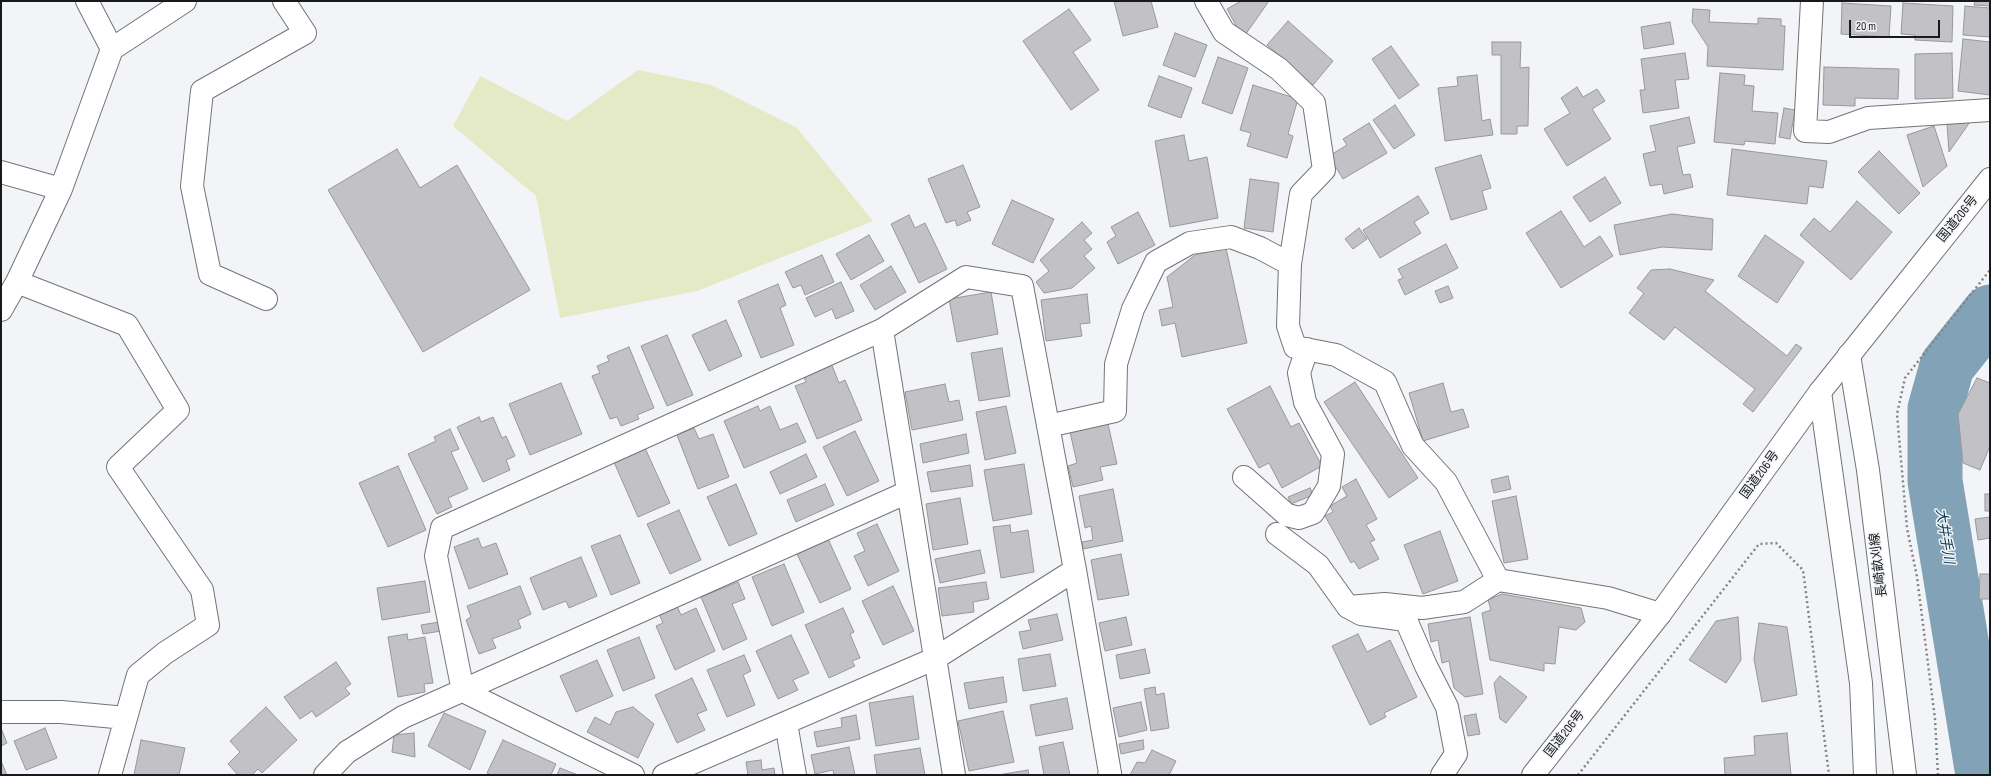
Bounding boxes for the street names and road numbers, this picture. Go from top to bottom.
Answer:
street label: 国道206号 [1934,192,1982,246]
street label: 国道206号 [1737,448,1783,502]
street label: 長崎畝刈線 [1867,532,1891,598]
street label: 国道206号 [1542,707,1588,761]

